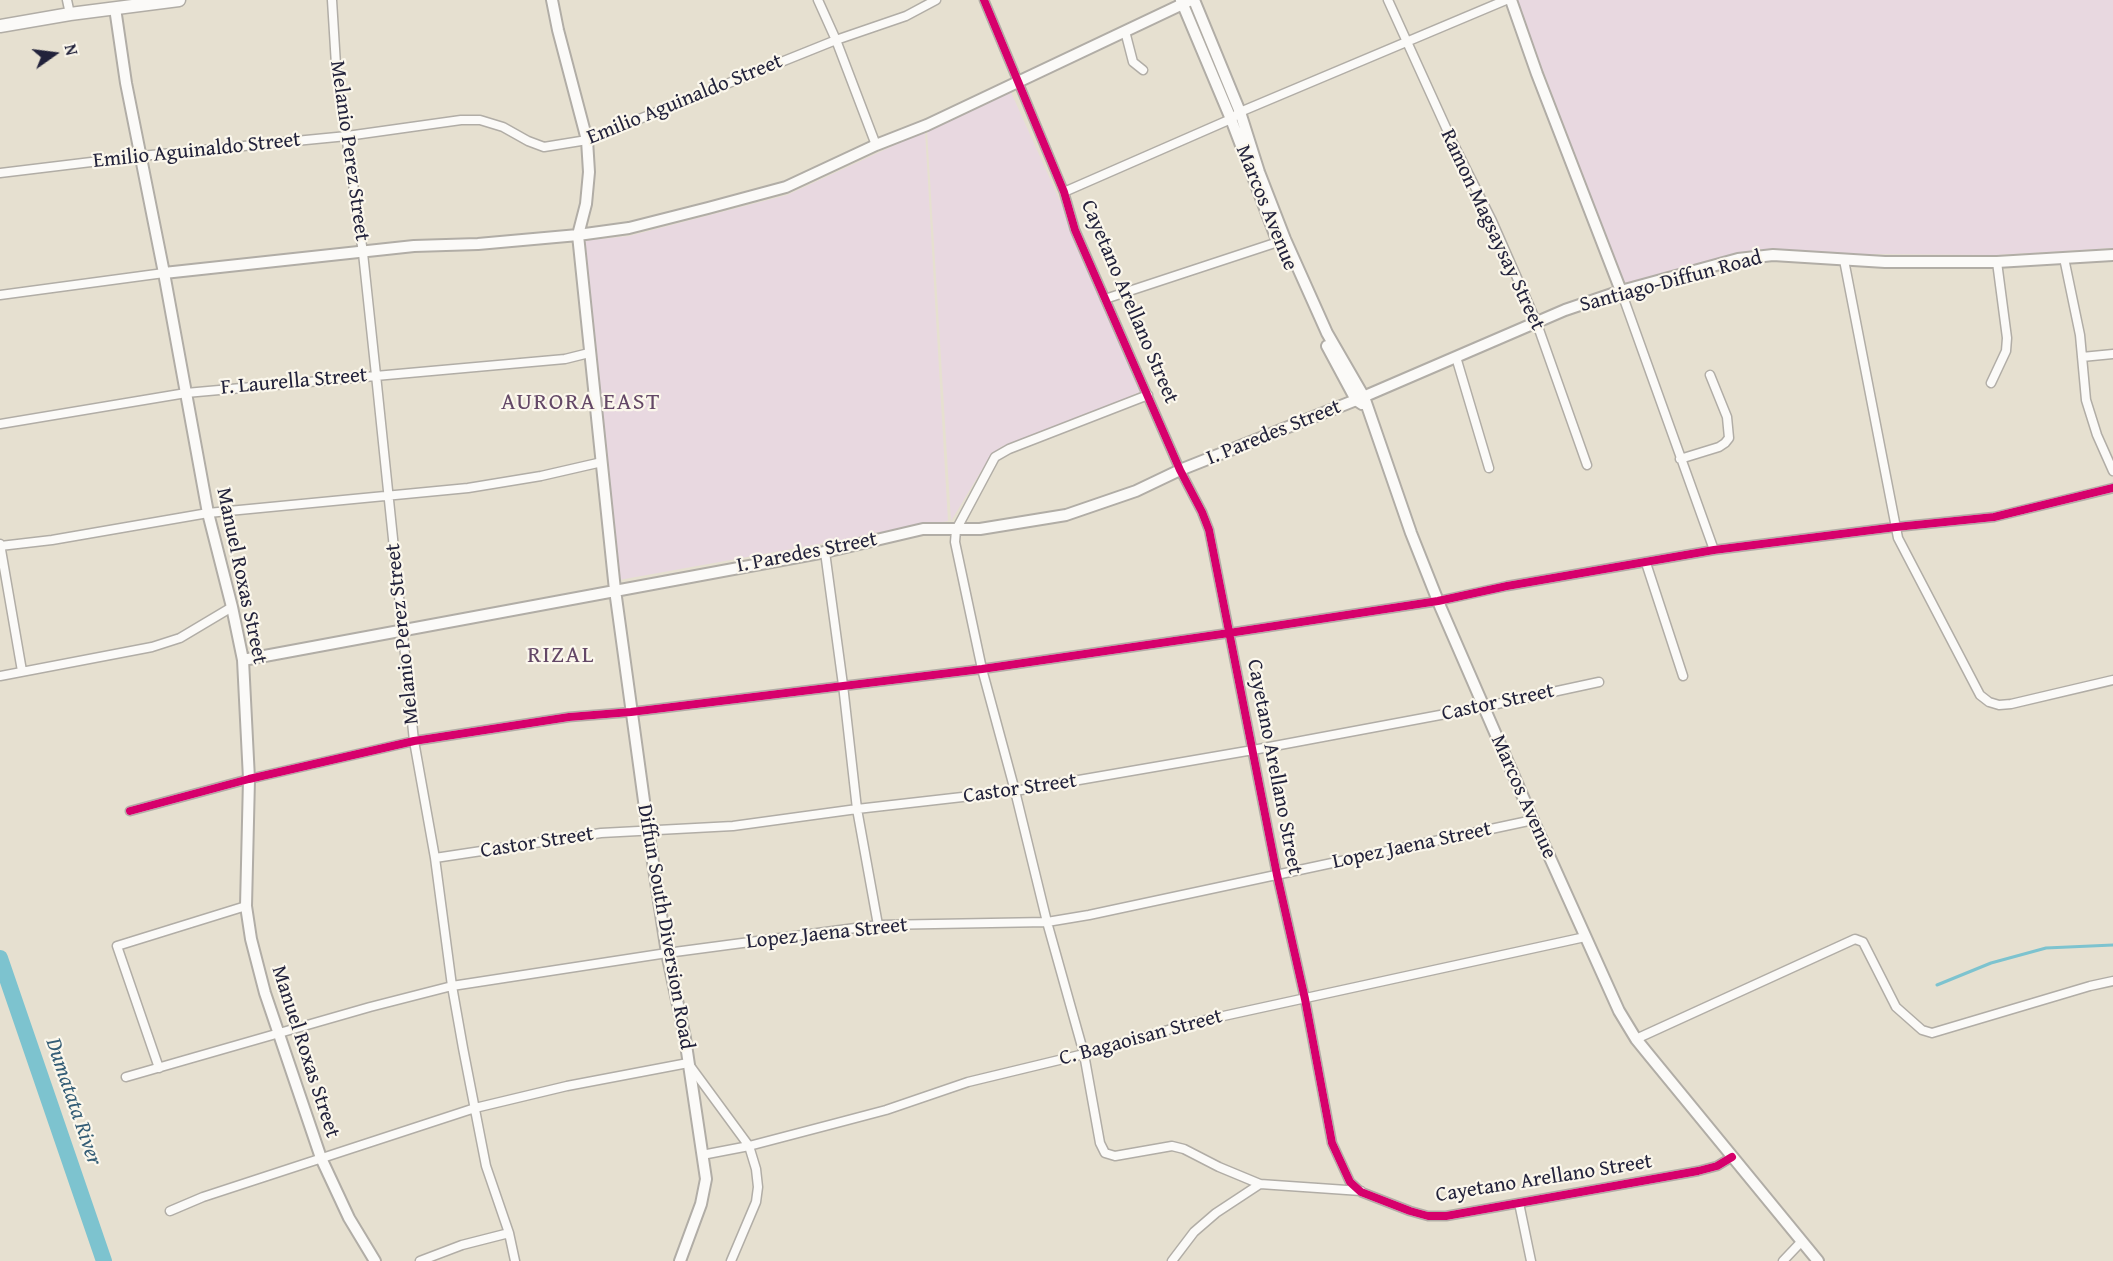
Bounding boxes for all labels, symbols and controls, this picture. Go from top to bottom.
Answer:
north arrow [24,24,84,84]
text: N [59,42,84,58]
street label: Emilio Aguinaldo Street [584,49,786,151]
street label: Melanio Perez Street [324,59,374,243]
street label: Ramon Magsaysay Street [1434,125,1550,335]
street label: Emilio Aguinaldo Street [92,128,302,174]
street label: Marcos Avenue [1229,142,1303,274]
street label: Cayetano Arellano Street [1075,196,1183,408]
street label: Santiago-Diffun Road [1577,246,1765,318]
street label: F. Laurella Street [220,363,368,401]
district label: AURORA EAST [501,389,661,417]
street label: I. Paredes Street [1203,395,1345,471]
street label: Manuel Roxas Street [210,485,272,667]
street label: I. Paredes Street [735,527,879,579]
street label: Melanio Perez Street [381,542,425,726]
district label: RIZAL [527,642,595,670]
street label: Cayetano Arellano Street [1241,657,1307,877]
street label: Castor Street [1440,679,1556,727]
street label: Marcos Avenue [1484,731,1562,863]
street label: Castor Street [962,769,1078,809]
street label: Diffun South Diversion Road [631,802,699,1052]
street label: Lopez Jaena Street [1330,817,1494,875]
street label: Castor Street [479,822,595,864]
street label: Lopez Jaena Street [745,913,909,955]
street label: Manuel Roxas Street [265,963,345,1141]
street label: C. Bagaoisan Street [1057,1004,1225,1072]
water label: Dumatata River [39,1035,107,1169]
street label: Cayetano Arellano Street [1434,1149,1654,1209]

